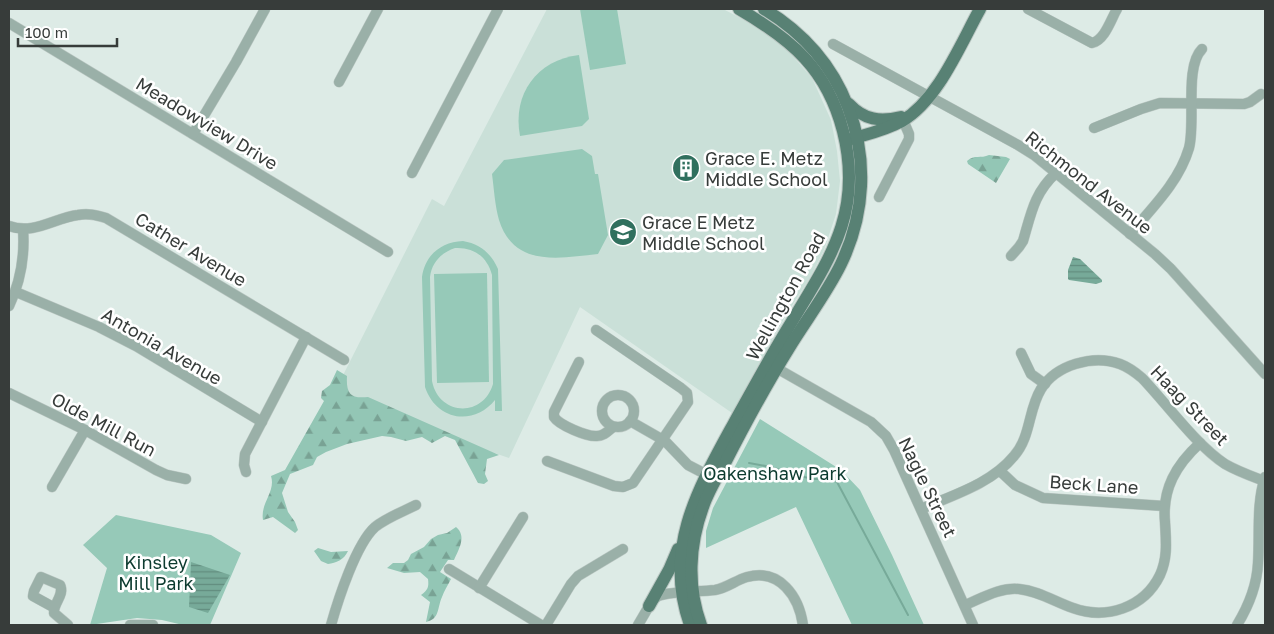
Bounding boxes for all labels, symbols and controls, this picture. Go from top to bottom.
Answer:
scale bar [18,15,116,47]
text: 100 m [25,23,68,41]
street label: Meadowview Drive [132,72,282,174]
street label: Richmond Avenue [1021,126,1157,238]
place label: Grace E. Metz Middle School [705,147,828,190]
building icon: Grace E. Metz Middle School [671,153,701,183]
street label: Cather Avenue [131,207,251,291]
place label: Grace E Metz Middle School [642,211,765,254]
school or university icon: Grace E Metz Middle School [608,217,638,247]
street label: Wellington Road [741,228,829,364]
street label: Antonia Avenue [98,303,226,389]
street label: Haag Street [1146,360,1234,450]
street label: Olde Mill Run [48,387,160,461]
street label: Nagle Street [894,433,962,541]
park label: Oakenshaw Park [703,462,847,484]
street label: Beck Lane [1049,470,1139,498]
park label: Kinsley Mill Park [118,551,194,594]

